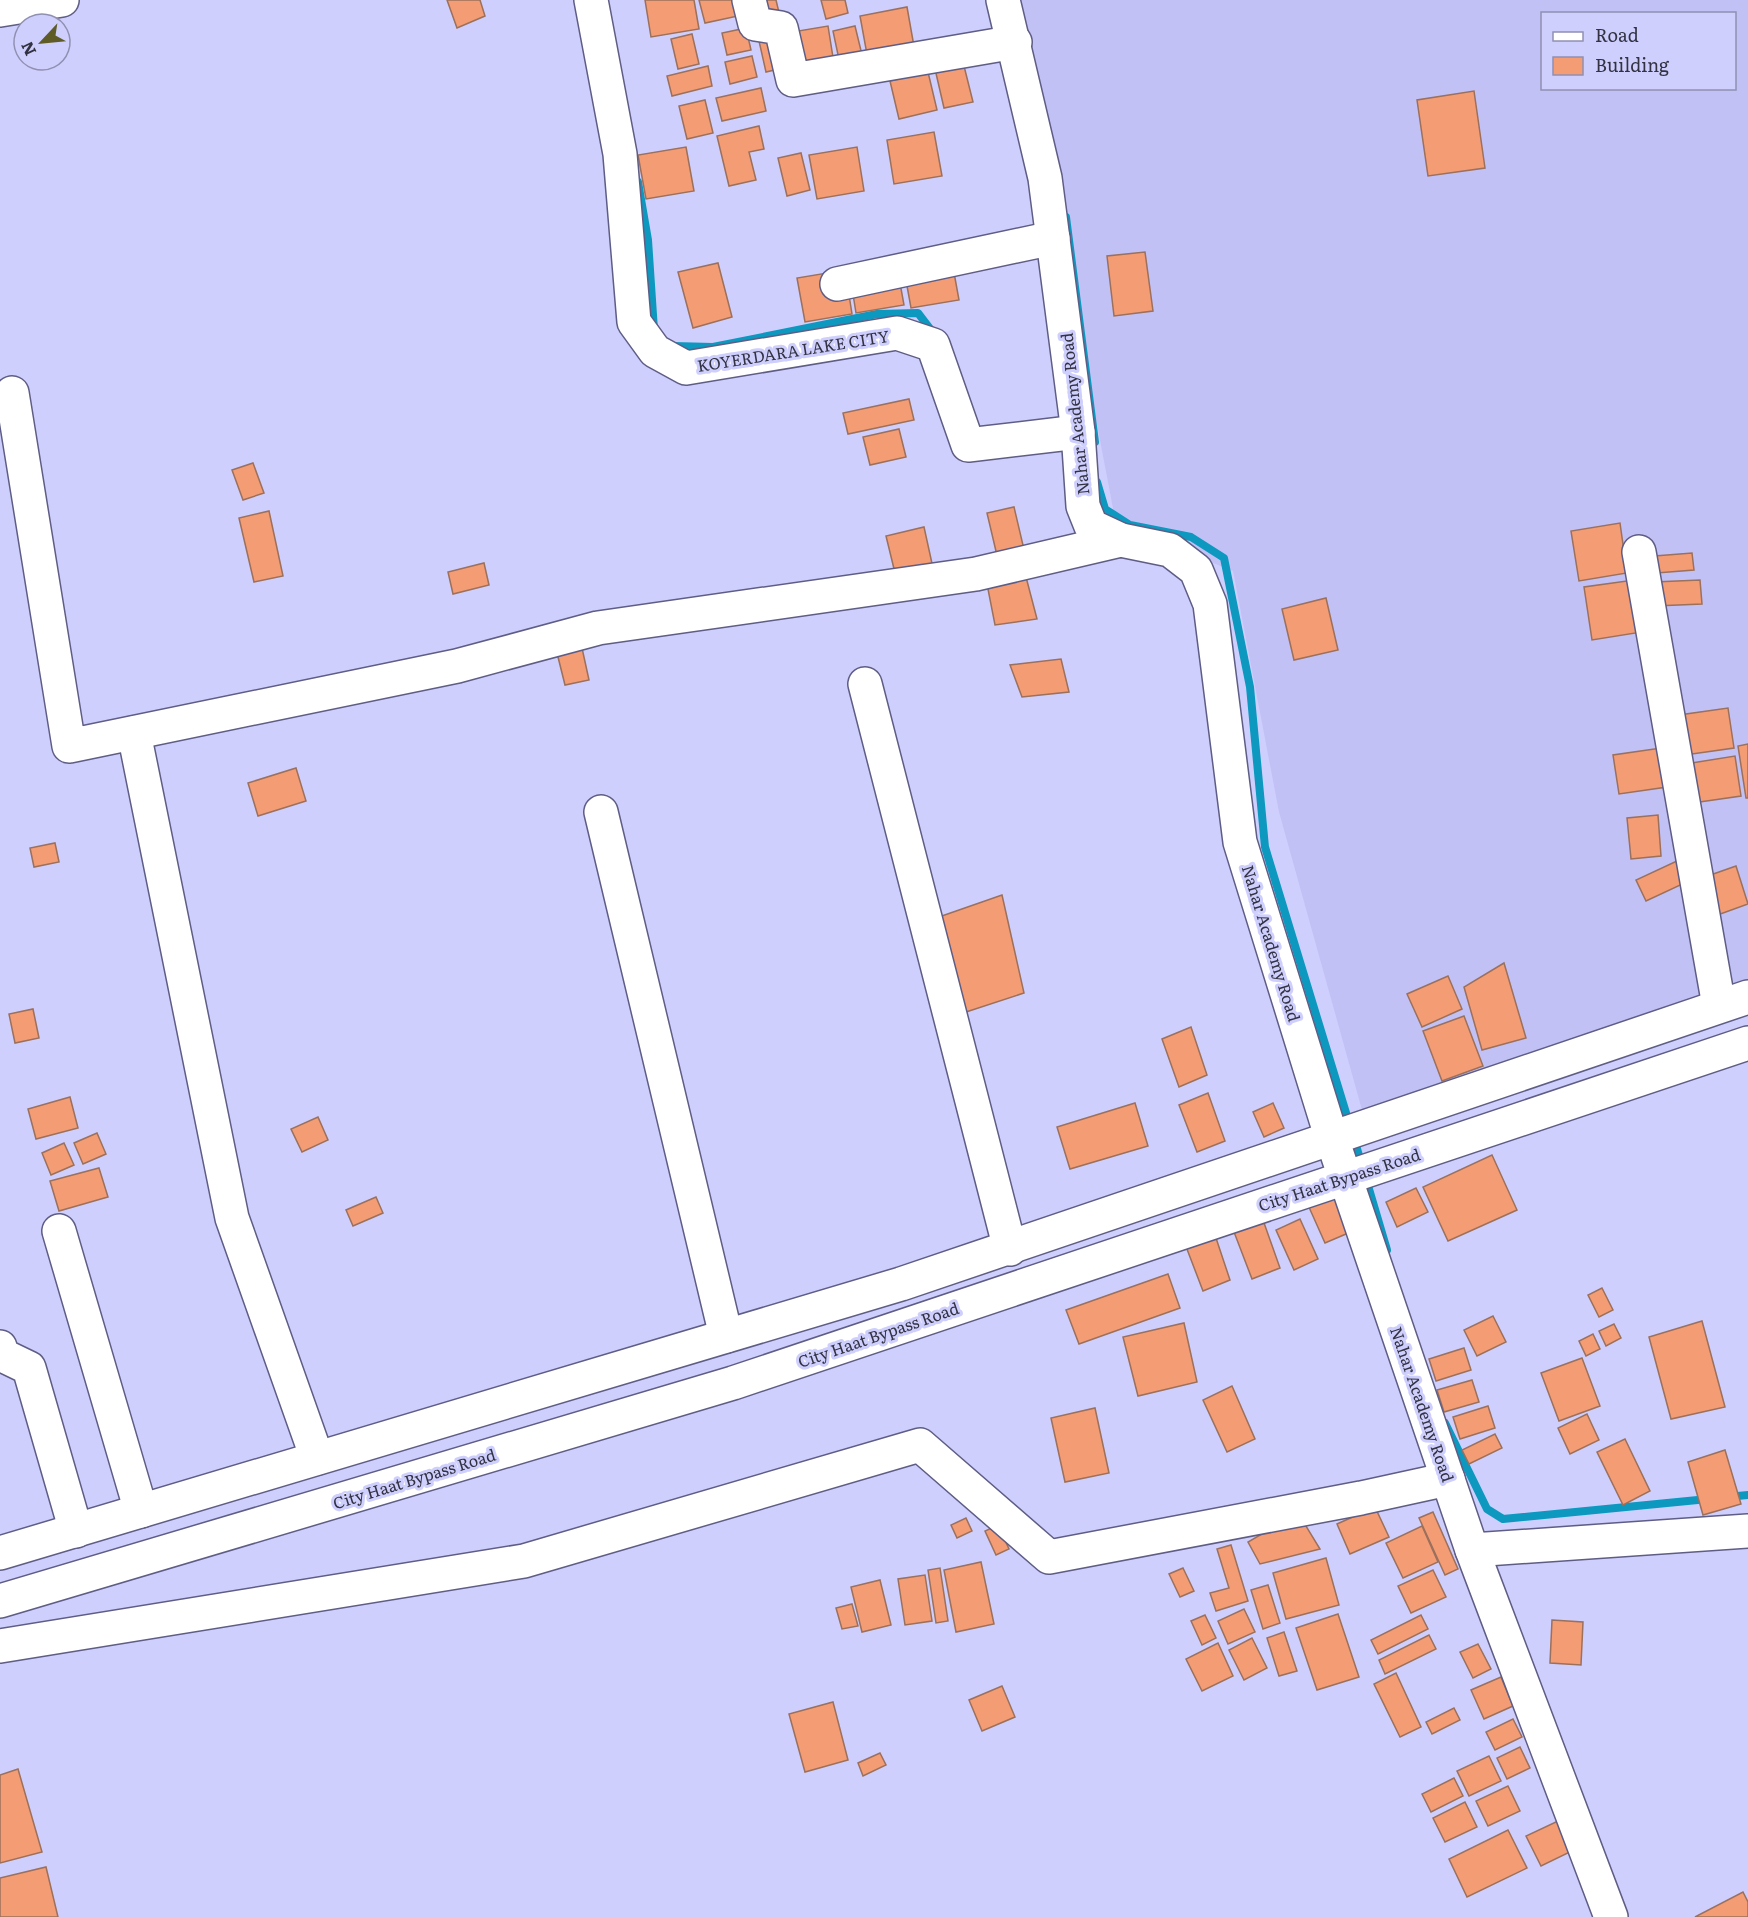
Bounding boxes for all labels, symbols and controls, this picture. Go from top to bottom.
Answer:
north arrow [12,12,72,72]
legend [1541,12,1736,90]
text: Road [1595,21,1639,48]
text: N [14,38,41,60]
text: Building [1595,51,1670,78]
street label: KOYERDARA LAKE CITY [695,323,891,377]
street label: Nahar Academy Road [1054,332,1094,496]
street label: Nahar Academy Road [1237,862,1307,1025]
street label: City Haat Bypass Road [1255,1141,1423,1217]
street label: City Haat Bypass Road [794,1295,962,1373]
street label: Nahar Academy Road [1385,1323,1461,1485]
street label: City Haat Bypass Road [330,1442,499,1514]

